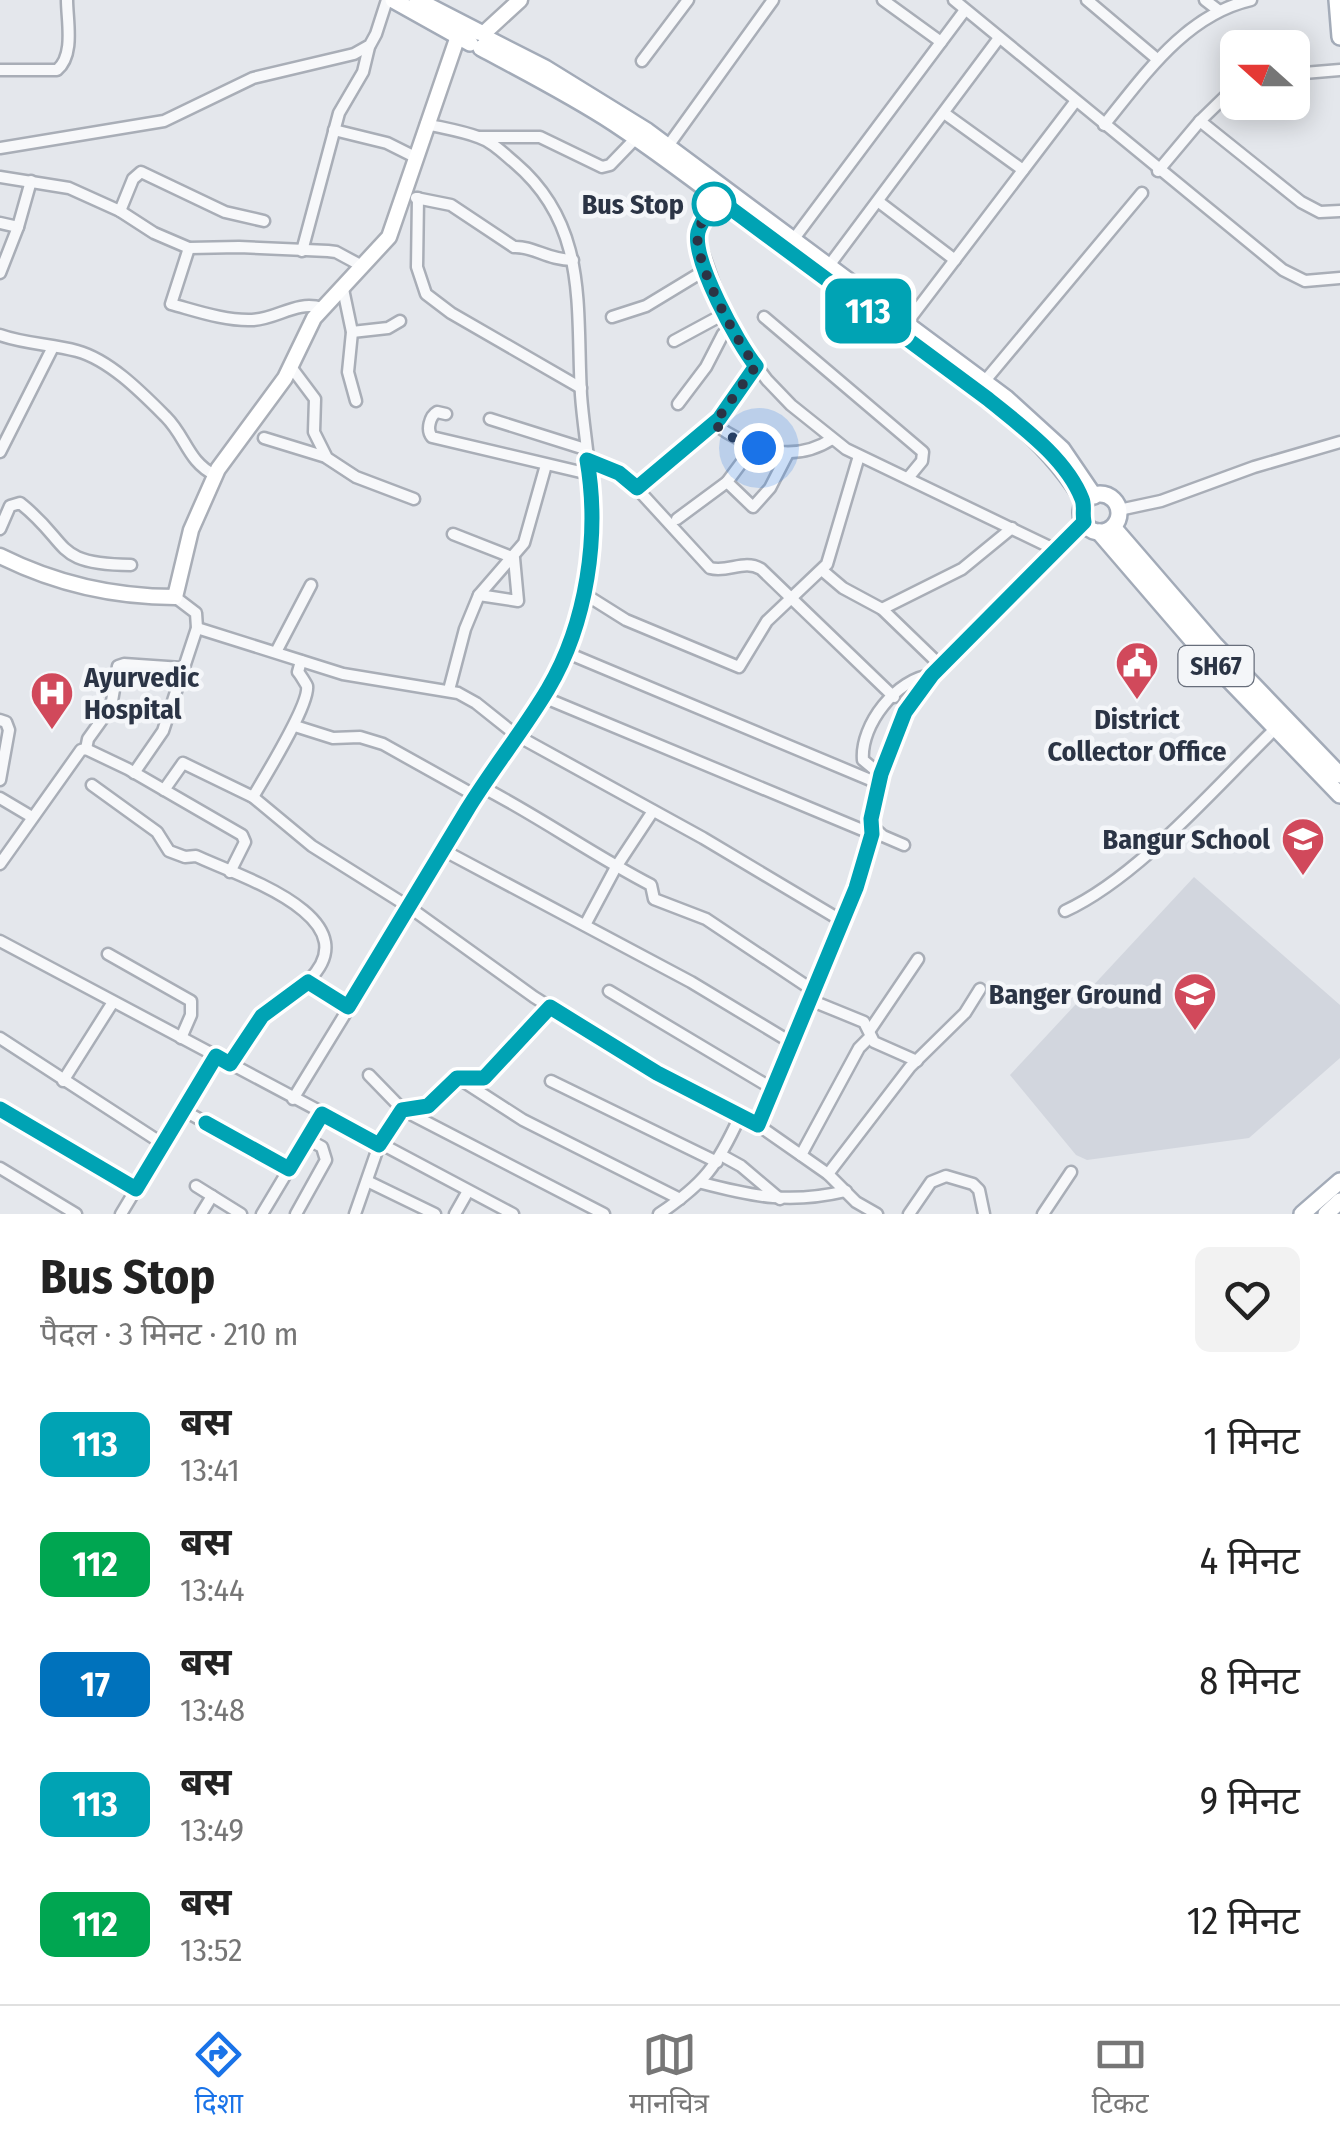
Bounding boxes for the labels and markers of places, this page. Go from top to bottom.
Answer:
marker: Bus Stop [693,183,735,225]
place label: Bus Stop [582,188,684,221]
public building icon: District Collector Office [1114,640,1160,701]
place label: Ayurvedic Hospital [83,661,200,726]
hospital icon: Ayurvedic Hospital [29,670,75,731]
place label: District Collector Office [1047,703,1227,768]
school or university icon: Bangur School [1280,816,1326,877]
place label: Bangur School [1103,823,1270,856]
school or university icon: Banger Ground [1172,971,1218,1032]
place label: Banger Ground [989,978,1162,1011]

